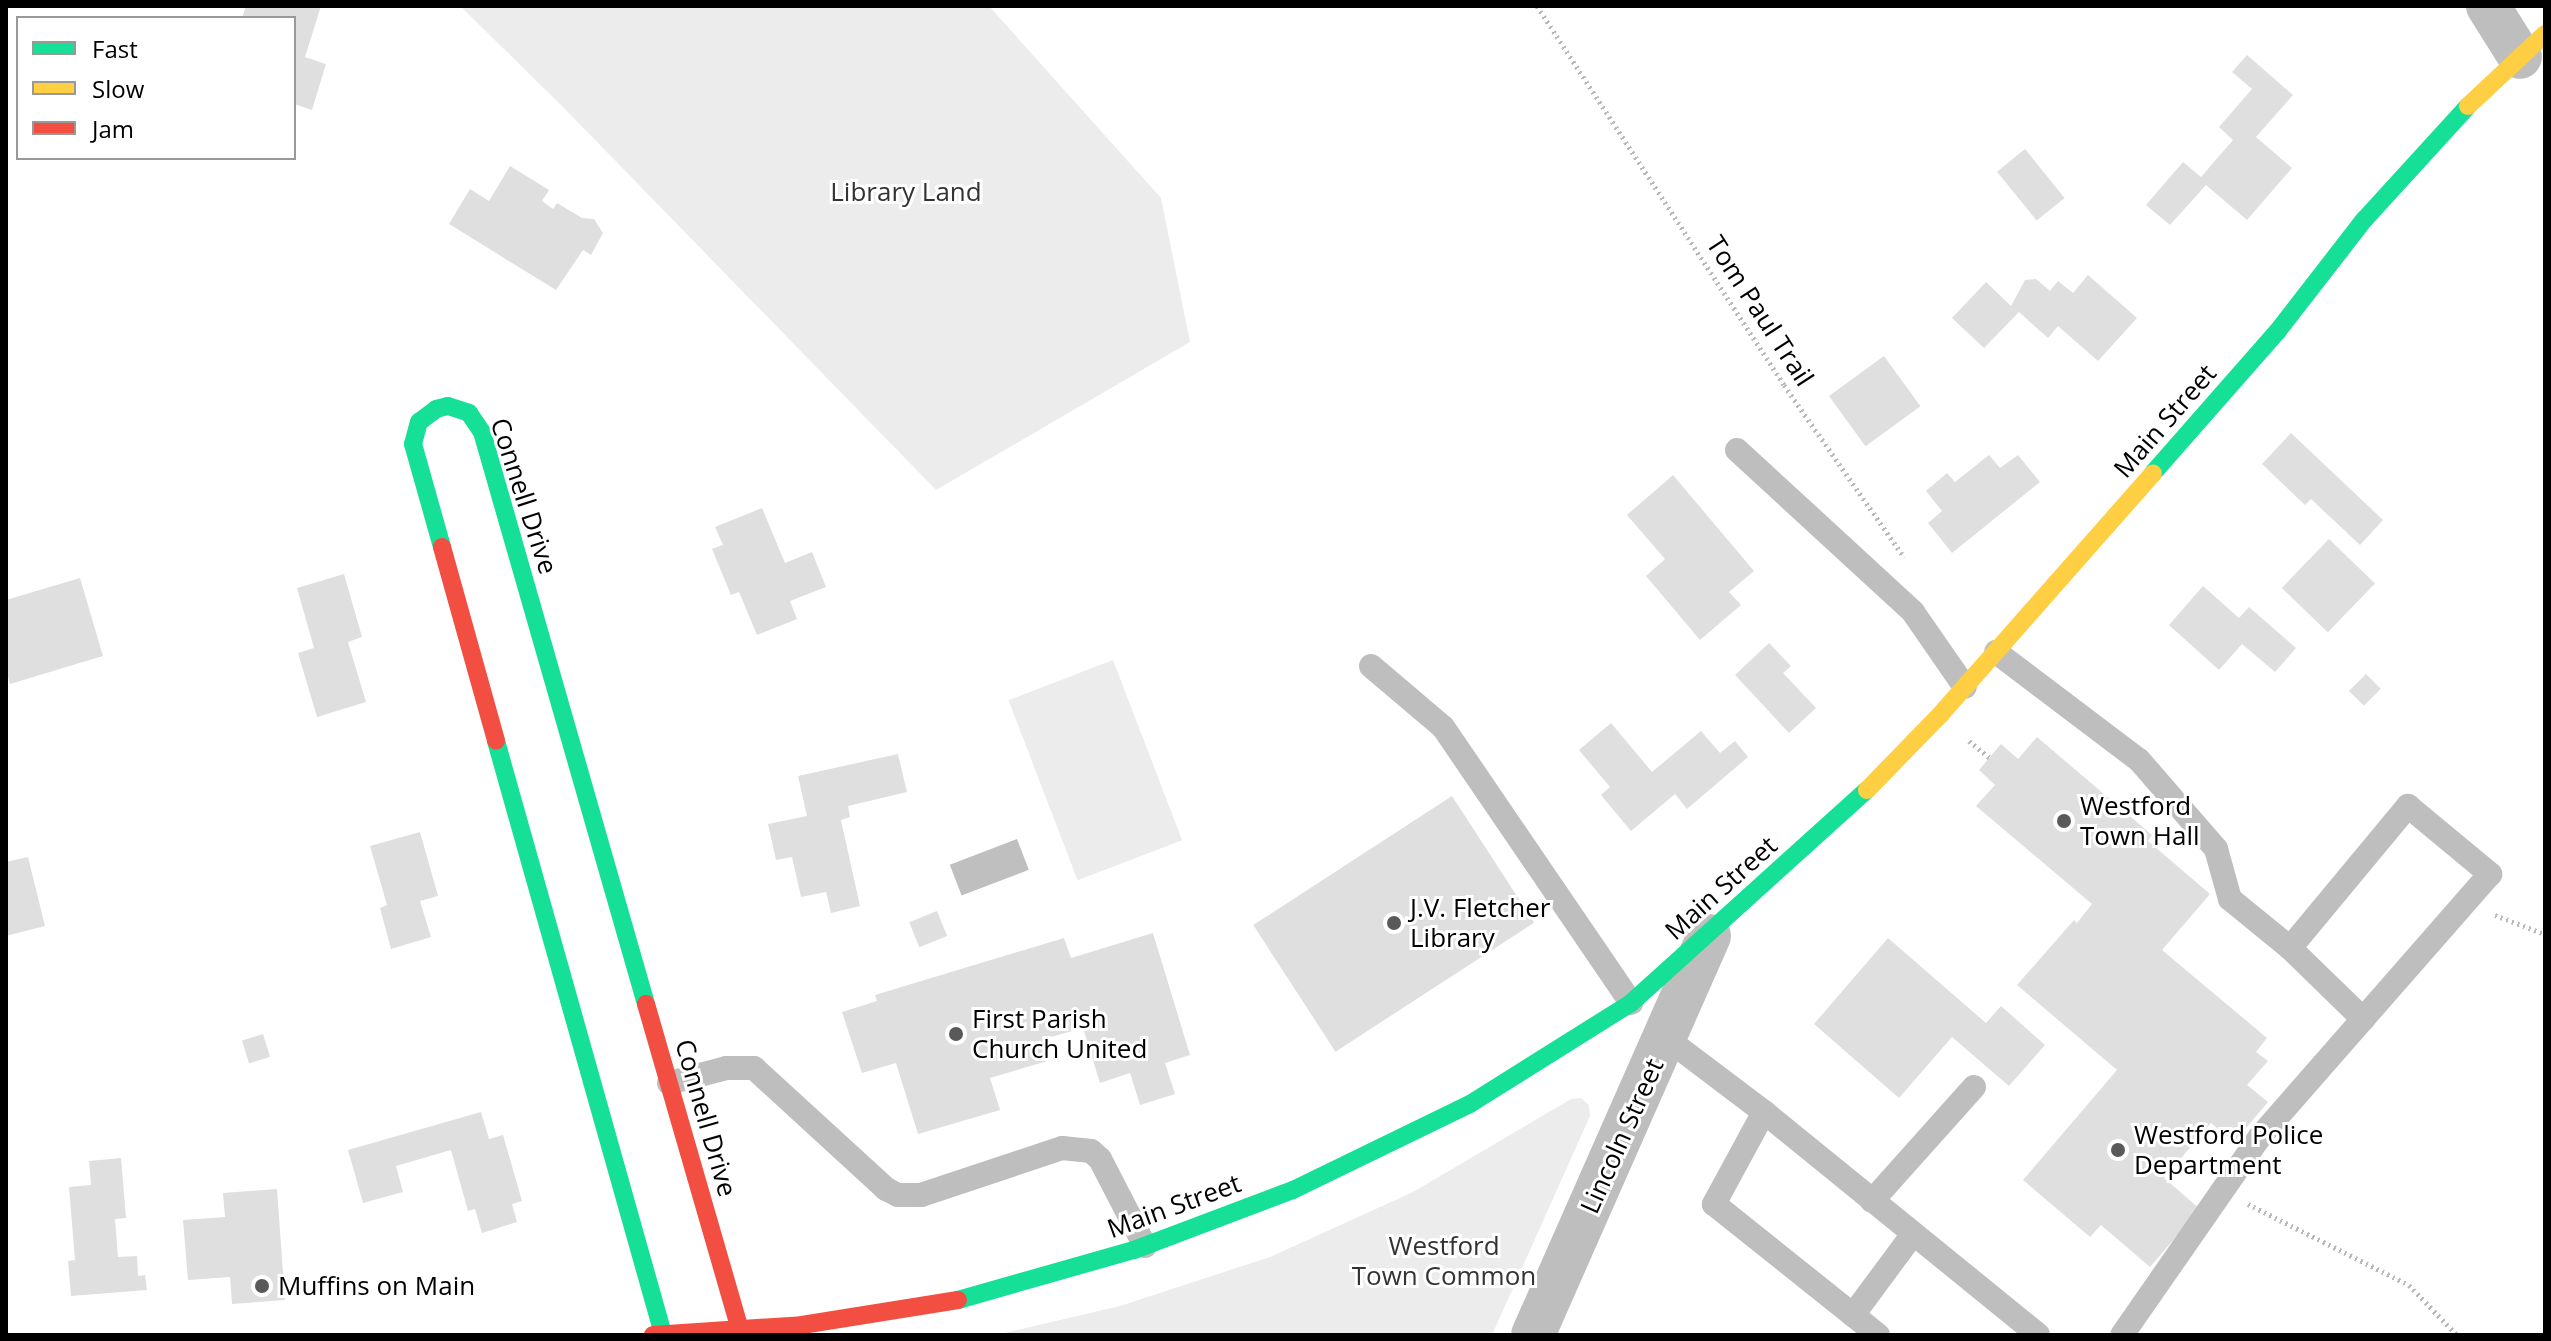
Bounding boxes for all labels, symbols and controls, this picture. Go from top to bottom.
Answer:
legend [16,16,296,160]
text: Fast [92,32,138,65]
text: Slow [92,72,144,105]
text: Jam [92,112,134,145]
park label: Library Land [830,176,982,208]
street label: Tom Paul Trail [1700,230,1820,392]
street label: Main Street [2107,358,2223,484]
street label: Connell Drive [484,414,564,578]
place label: Westford Town Hall [2080,790,2200,852]
marker: Westford Town Hall [2055,812,2073,830]
street label: Main Street [1659,830,1783,946]
place label: J.V. Fletcher Library [1410,892,1550,954]
marker: J.V. Fletcher Library [1385,914,1403,932]
place label: First Parish Church United [972,1003,1147,1064]
marker: First Parish Church United [947,1025,965,1043]
street label: Connell Drive [669,1036,743,1200]
street label: Lincoln Street [1574,1054,1670,1218]
place label: Westford Police Department [2134,1119,2323,1180]
marker: Westford Police Department [2109,1141,2127,1159]
street label: Main Street [1103,1167,1245,1245]
park label: Westford Town Common [1352,1230,1536,1292]
place label: Muffins on Main [278,1270,475,1302]
marker: Muffins on Main [253,1277,271,1295]

